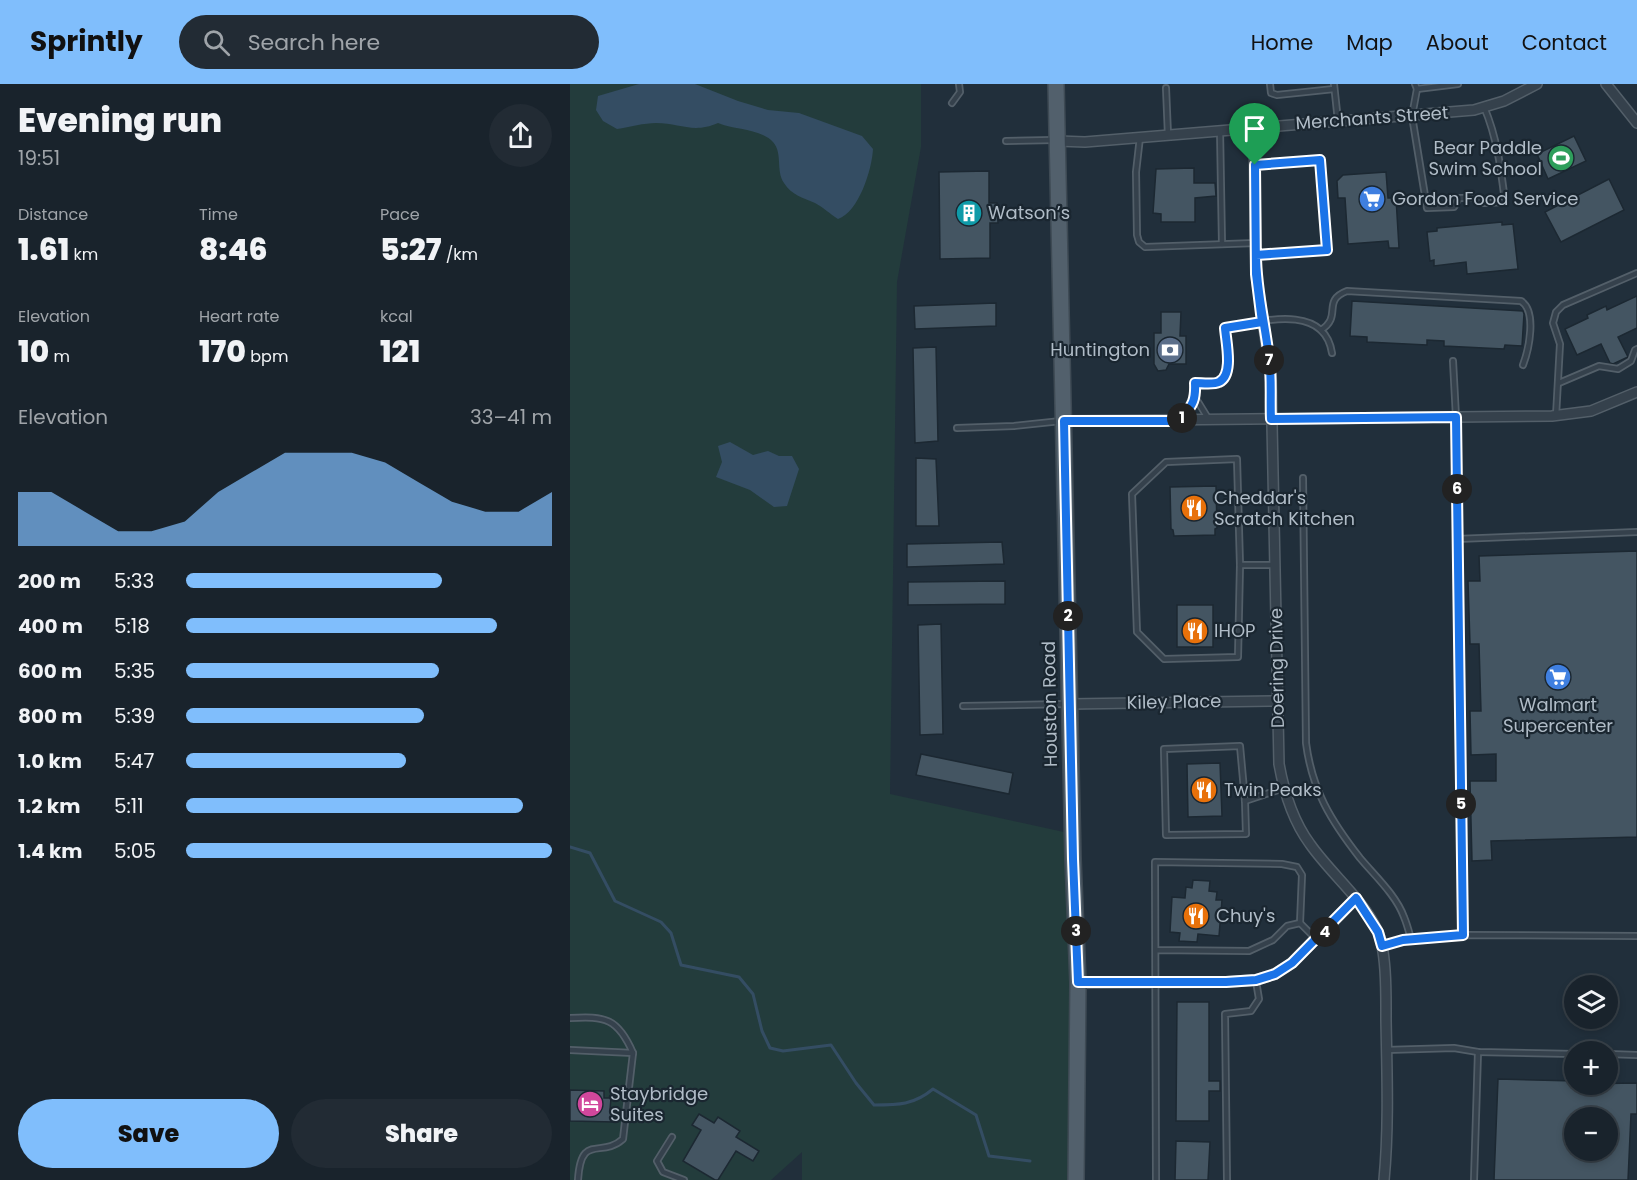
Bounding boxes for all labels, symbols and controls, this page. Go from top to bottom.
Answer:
search box [179,15,599,69]
text: Sprintly [30,22,143,61]
icon: search [200,26,233,59]
text: Search here [248,27,380,58]
text: Home [1251,28,1313,57]
text: Map [1346,28,1393,57]
text: About [1426,28,1489,57]
text: Contact [1522,28,1607,57]
text: Evening run [18,97,222,144]
street label: Merchants Street [1295,100,1449,135]
pin [1229,103,1280,165]
button: share [489,104,552,167]
icon: arrive [1238,112,1271,145]
place label: Bear Paddle Swim School [1428,135,1542,181]
sports icon: Bear Paddle Swim School [1546,143,1576,173]
text: 19:51 [18,144,60,172]
supermarket icon: Gordon Food Service [1357,184,1387,214]
place label: Gordon Food Service [1392,186,1578,211]
building icon: Watson’s [954,198,984,228]
place label: Watson’s [988,200,1070,225]
text: Distance [18,203,88,226]
text: Time [199,203,238,226]
text: Pace [380,203,420,226]
text: 1.61 [18,228,69,271]
text: 8:46 [199,228,267,271]
text: 5:27 [380,228,441,271]
text: km [69,243,98,266]
text: /km [441,243,478,266]
text: Elevation [18,305,90,328]
text: Heart rate [199,305,279,328]
text: kcal [380,305,413,328]
text: 10 [18,330,49,373]
text: 170 [199,330,246,373]
text: 121 [380,330,420,373]
bank icon: Huntington [1155,335,1185,365]
place label: Huntington [1050,337,1150,362]
text: m [49,345,70,368]
text: bpm [246,345,288,368]
pin: 7 [1254,345,1284,375]
text: 7 [1265,348,1273,371]
text: Elevation [18,403,108,431]
text: 33–41 m [470,403,552,431]
pin: 1 [1167,403,1197,433]
text: 1 [1179,406,1185,429]
pin: 6 [1442,474,1472,504]
text: 6 [1452,477,1462,500]
place label: Cheddar's Scratch Kitchen [1214,485,1355,531]
restaurant icon: Cheddar's Scratch Kitchen [1179,493,1209,523]
text: 200 m [18,567,81,595]
text: 5:33 [114,567,154,595]
pin: 2 [1053,601,1083,631]
text: 2 [1063,604,1073,627]
street label: Doering Drive [1263,608,1290,728]
text: 400 m [18,612,83,640]
text: 5:18 [114,612,150,640]
restaurant icon: IHOP [1180,616,1210,646]
place label: IHOP [1214,618,1255,643]
street label: Houston Road [1036,641,1063,767]
text: 600 m [18,657,82,685]
text: 5:35 [114,657,155,685]
supermarket icon: Walmart Supercenter [1543,662,1573,692]
street label: Kiley Place [1126,688,1222,715]
place label: Walmart Supercenter [1503,692,1613,738]
text: 800 m [18,702,82,730]
text: 5:39 [114,702,155,730]
text: 1.0 km [18,747,82,775]
text: 5:47 [114,747,154,775]
restaurant icon: Twin Peaks [1189,775,1219,805]
place label: Twin Peaks [1224,777,1322,802]
pin: 5 [1446,789,1476,819]
text: 1.2 km [18,792,80,820]
text: 5:11 [114,792,144,820]
text: 5 [1456,792,1466,815]
text: 1.4 km [18,837,82,865]
text: 5:05 [114,837,156,865]
restaurant icon: Chuy's [1181,901,1211,931]
place label: Chuy's [1216,903,1275,928]
pin: 3 [1061,916,1091,946]
pin: 4 [1310,917,1340,947]
text: 3 [1071,919,1081,942]
text: 4 [1320,920,1330,943]
map controls [1564,975,1618,1161]
button: layers [1564,975,1618,1029]
button: + [1564,1041,1618,1095]
place label: Staybridge Suites [610,1081,708,1127]
hotel icon: Staybridge Suites [575,1089,605,1119]
button: Save [18,1099,279,1168]
button: Share [291,1099,552,1168]
button: − [1564,1107,1618,1161]

